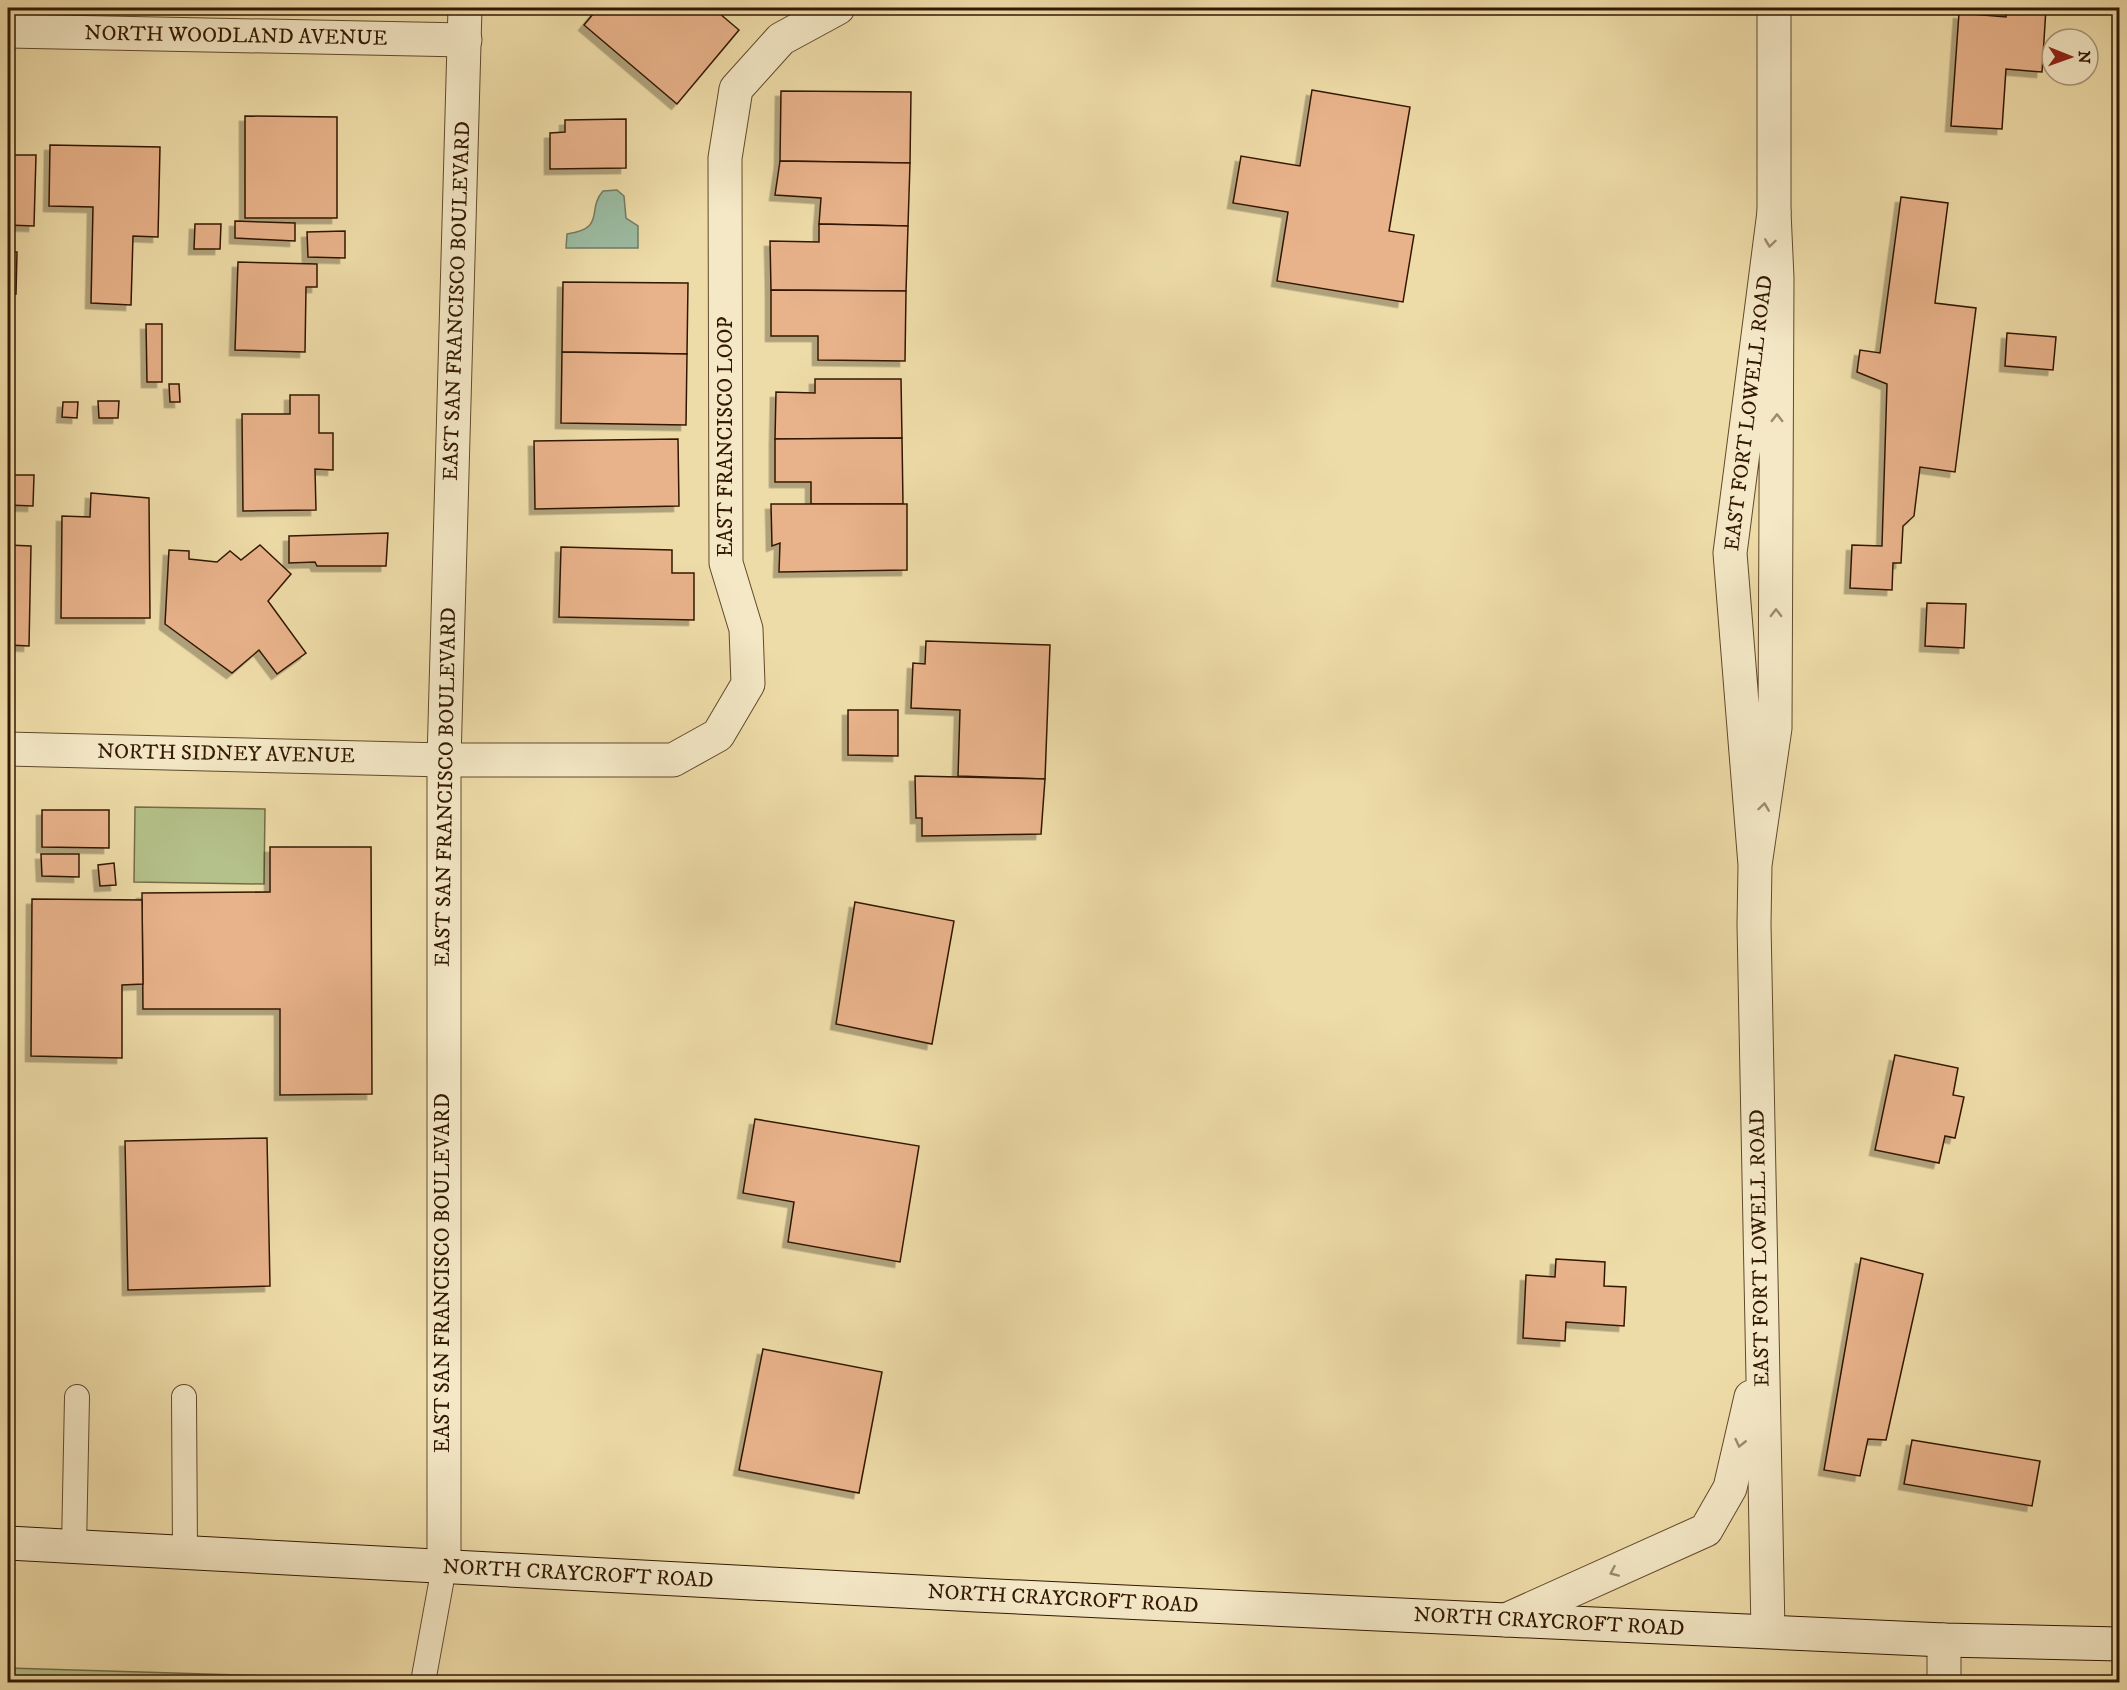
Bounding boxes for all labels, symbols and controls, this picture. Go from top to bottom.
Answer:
street label: NORTH WOODLAND AVENUE [84,20,388,52]
north arrow [2040,27,2100,87]
text: N [2074,51,2094,64]
street label: EAST SAN FRANCISCO BOULEVARD [438,121,476,481]
one-way arrow [1764,239,1777,248]
street label: EAST FORT LOWELL ROAD [1719,274,1779,552]
street label: EAST FRANCISCO LOOP [713,317,739,557]
one-way arrow [1771,413,1783,422]
street label: EAST SAN FRANCISCO BOULEVARD [430,607,462,967]
one-way arrow [1770,608,1782,617]
street label: NORTH SIDNEY AVENUE [97,739,355,769]
one-way arrow [1757,802,1769,811]
street label: EAST SAN FRANCISCO BOULEVARD [430,1093,456,1453]
street label: EAST FORT LOWELL ROAD [1745,1109,1775,1387]
one-way arrow [1735,1438,1748,1448]
street label: NORTH CRAYCROFT ROAD [442,1554,714,1594]
one-way arrow [1610,1564,1621,1576]
street label: NORTH CRAYCROFT ROAD [927,1579,1199,1619]
street label: NORTH CRAYCROFT ROAD [1413,1602,1685,1642]

